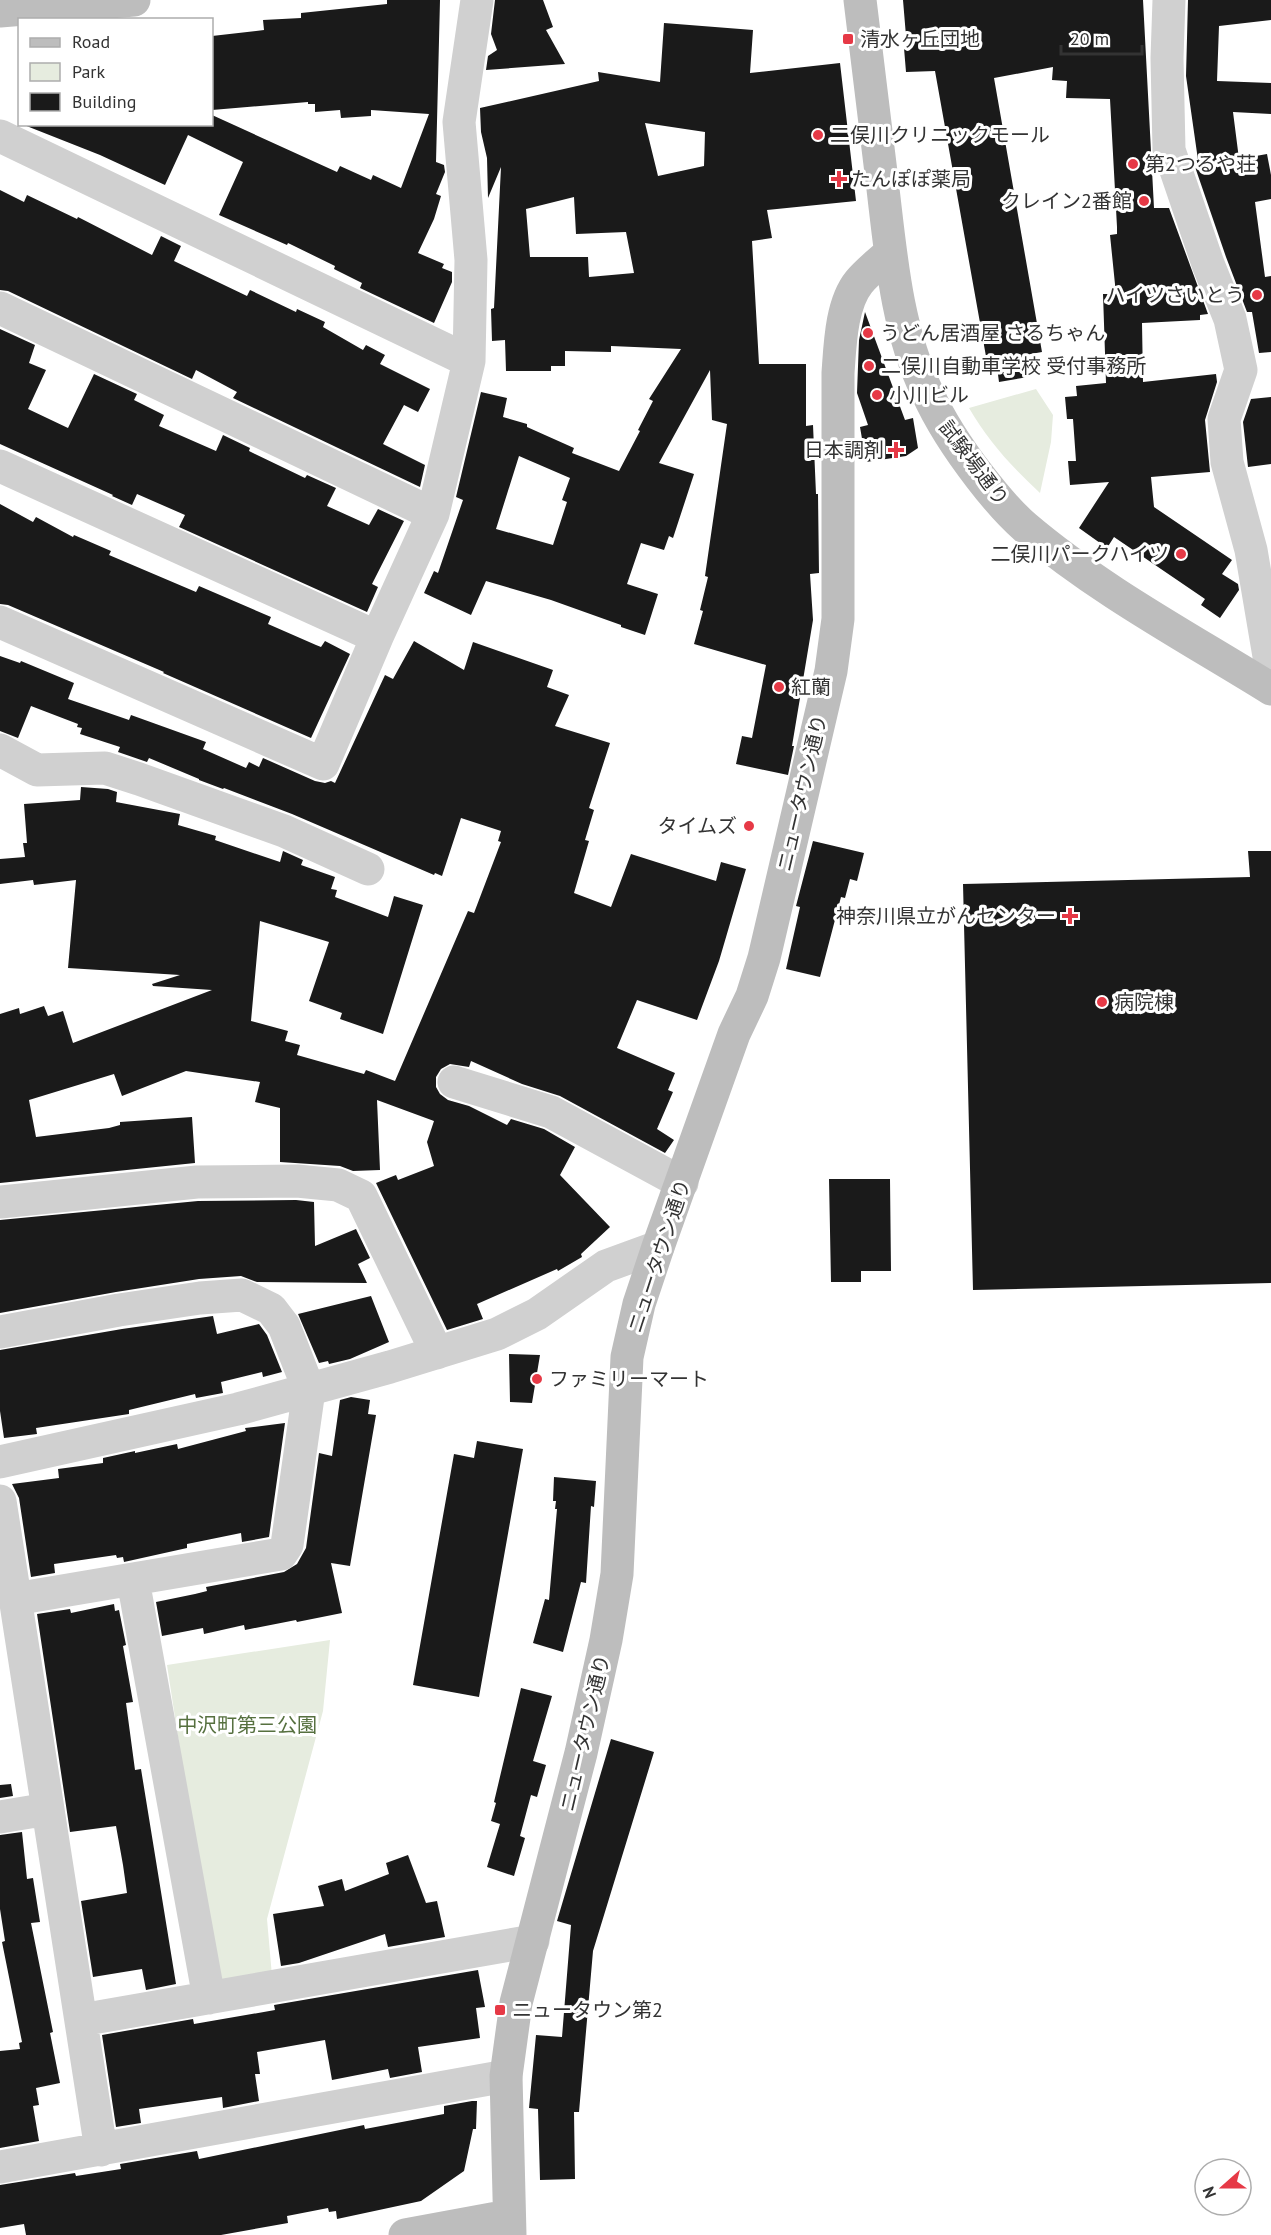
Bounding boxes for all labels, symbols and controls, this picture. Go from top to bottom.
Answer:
legend [18,18,213,126]
scale bar [1061,18,1142,56]
place label: 清水ヶ丘団地 [860,26,980,52]
text: 20 m [1070,27,1109,50]
text: Road [72,30,110,53]
marker: 清水ヶ丘団地 [841,32,855,46]
text: Park [72,60,105,83]
text: Building [72,90,136,113]
place label: 二俣川クリニックモール [830,122,1050,148]
marker: 二俣川クリニックモール [811,128,825,142]
place label: 第2つるや荘 [1145,151,1256,177]
marker: 第2つるや荘 [1126,157,1140,171]
place label: たんぽぽ薬局 [851,166,971,192]
marker: たんぽぽ薬局 [832,172,846,186]
place label: クレイン2番館 [1001,188,1132,214]
marker: クレイン2番館 [1137,194,1151,208]
place label: ハイツさいとう [1105,282,1245,308]
marker: ハイツさいとう [1250,288,1264,302]
place label: うどん居酒屋 さるちゃん [880,320,1105,346]
marker: うどん居酒屋 さるちゃん [861,326,875,340]
place label: 二俣川自動車学校 受付事務所 [881,353,1146,379]
marker: 二俣川自動車学校 受付事務所 [862,359,876,373]
place label: 小川ビル [889,382,969,408]
marker: 小川ビル [870,388,884,402]
street label: 試験場通り [934,415,1014,511]
place label: 日本調剤 [804,437,884,463]
marker: 日本調剤 [889,443,903,457]
place label: 二俣川パークハイツ [990,541,1169,567]
marker: 二俣川パークハイツ [1174,547,1188,561]
place label: 紅蘭 [791,674,831,700]
marker: 紅蘭 [772,680,786,694]
street label: ニュータウン通り [771,712,833,874]
place label: タイムズ [657,813,737,839]
marker: タイムズ [742,819,756,833]
place label: 神奈川県立がんセンター [836,903,1056,929]
marker: 神奈川県立がんセンター [1061,907,1079,925]
place label: 病院棟 [1114,989,1174,1015]
marker: 病院棟 [1095,995,1109,1009]
street label: ニュータウン通り [622,1176,696,1336]
place label: ファミリーマート [549,1366,709,1392]
marker: ファミリーマート [530,1372,544,1386]
street label: ニュータウン通り [554,1652,616,1814]
park label: 中沢町第三公園 [177,1712,317,1738]
place label: ニュータウン第2 [512,1997,663,2023]
marker: ニュータウン第2 [493,2003,507,2017]
north arrow [1193,2157,1253,2217]
text: N [1198,2184,1220,2201]

